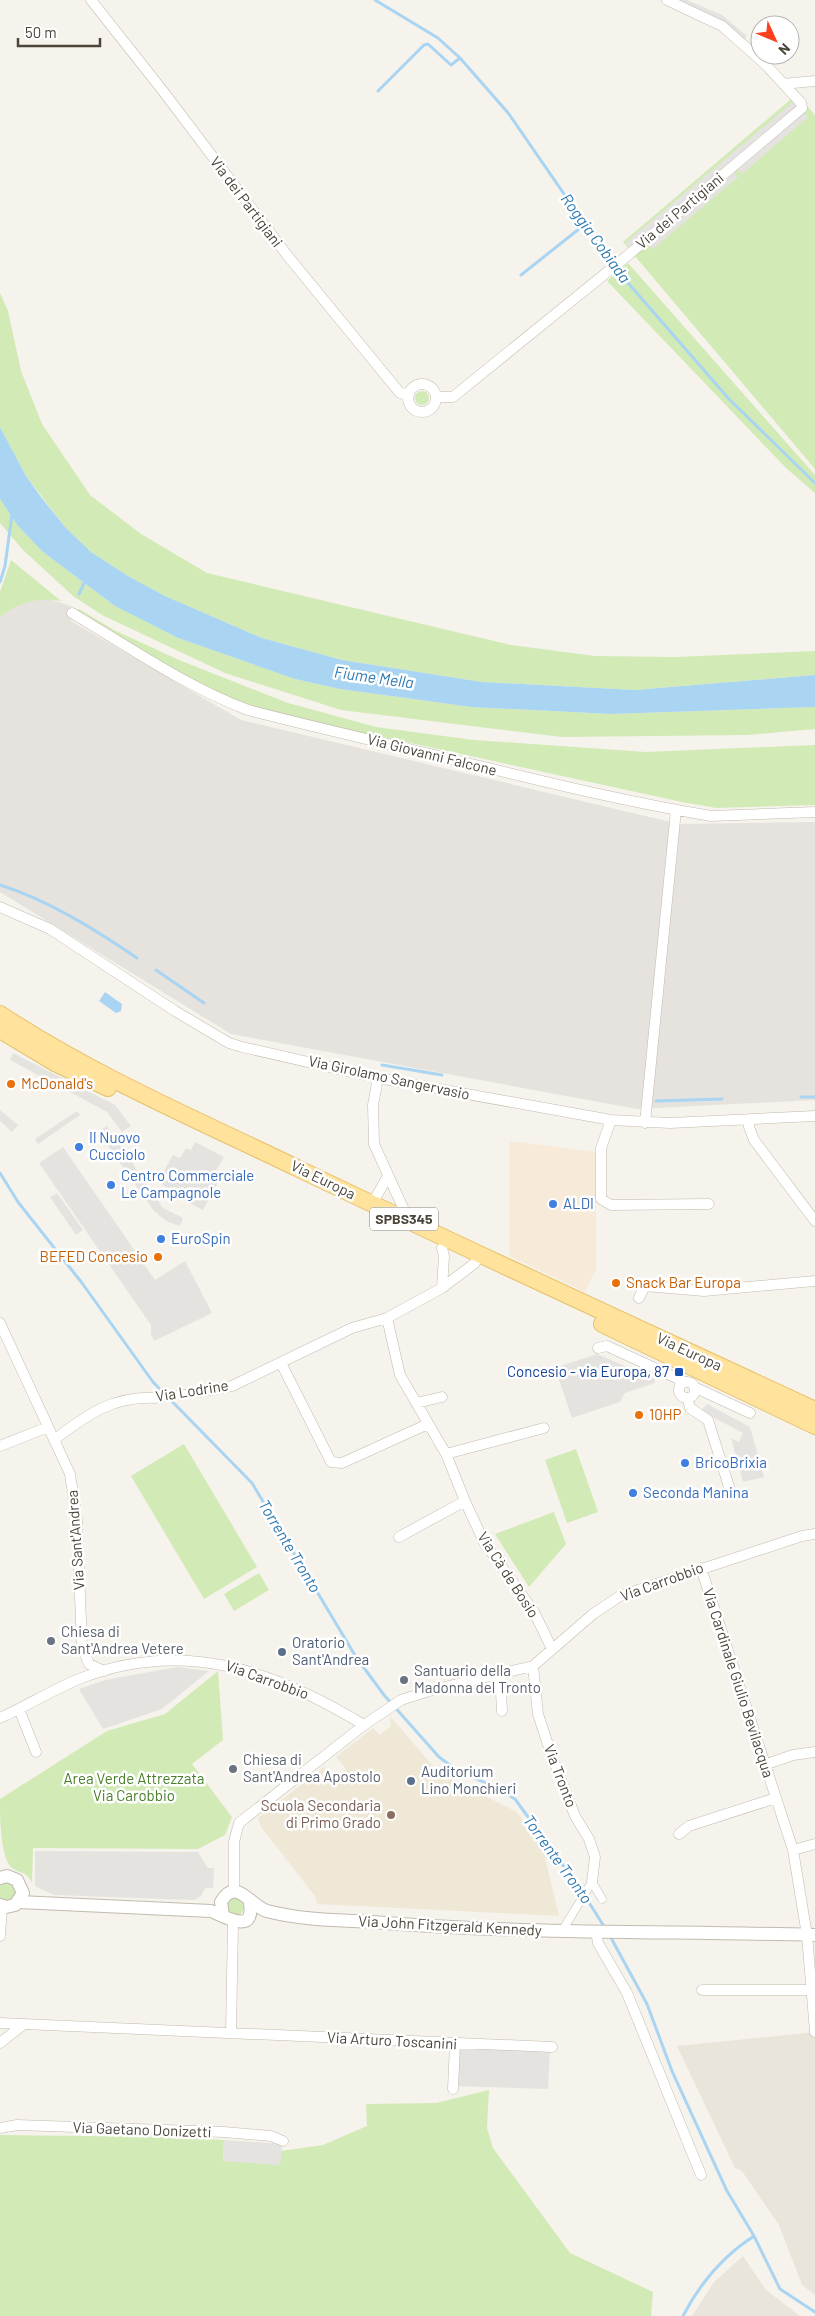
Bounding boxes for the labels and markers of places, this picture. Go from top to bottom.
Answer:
place label: McDonald's [21,1074,93,1092]
marker: McDonald's [5,1078,17,1090]
place label: Il Nuovo Cucciolo [89,1128,145,1163]
marker: Il Nuovo Cucciolo [73,1141,85,1153]
place label: Centro Commerciale Le Campagnole [121,1166,254,1201]
marker: Centro Commerciale Le Campagnole [105,1179,117,1191]
place label: ALDI [563,1194,594,1212]
marker: ALDI [547,1198,559,1210]
place label: EuroSpin [171,1229,231,1247]
marker: EuroSpin [155,1233,167,1245]
place label: BEFED Concesio [40,1247,148,1265]
marker: BEFED Concesio [152,1251,164,1263]
place label: Snack Bar Europa [626,1273,741,1291]
marker: Snack Bar Europa [610,1277,622,1289]
place label: Concesio - via Europa, 87 [507,1362,669,1380]
marker: Concesio - via Europa, 87 [673,1366,685,1378]
place label: 10HP [649,1405,682,1423]
marker: 10HP [633,1409,645,1421]
place label: BricoBrixia [695,1453,767,1471]
marker: BricoBrixia [679,1457,691,1469]
place label: Seconda Manina [643,1483,749,1501]
marker: Seconda Manina [627,1487,639,1499]
place label: Chiesa di Sant'Andrea Vetere [61,1622,184,1657]
place label: Oratorio Sant'Andrea [292,1633,369,1668]
marker: Chiesa di Sant'Andrea Vetere [45,1635,57,1647]
marker: Oratorio Sant'Andrea [276,1646,288,1658]
place label: Santuario della Madonna del Tronto [414,1661,541,1696]
marker: Santuario della Madonna del Tronto [398,1674,410,1686]
place label: Chiesa di Sant'Andrea Apostolo [243,1750,381,1785]
place label: Auditorium Lino Monchieri [421,1762,516,1797]
marker: Chiesa di Sant'Andrea Apostolo [227,1763,239,1775]
marker: Auditorium Lino Monchieri [405,1775,417,1787]
place label: Scuola Secondaria di Primo Grado [261,1796,381,1831]
marker: Scuola Secondaria di Primo Grado [385,1809,397,1821]

